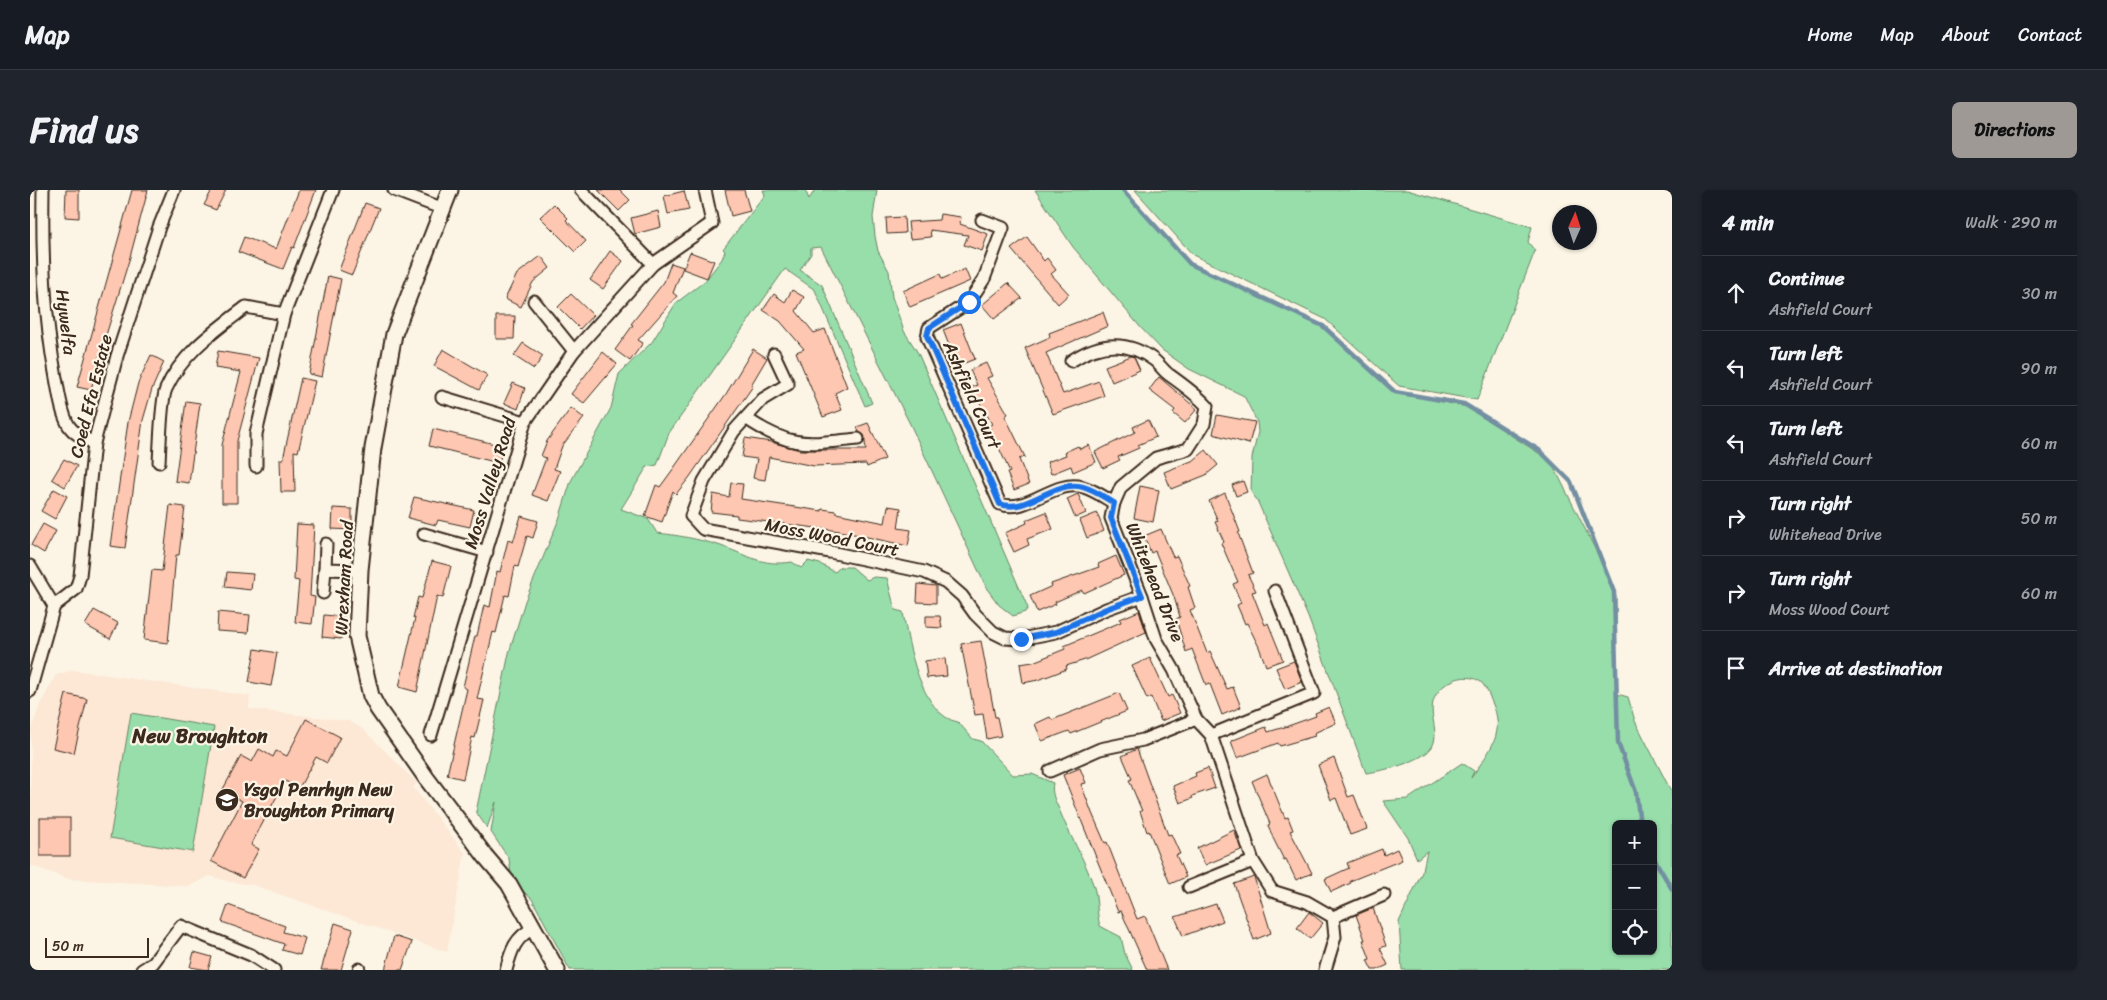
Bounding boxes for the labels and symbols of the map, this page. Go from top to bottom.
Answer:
north arrow [1552,205,1597,250]
street label: Hywelfa [46,287,86,358]
route start [958,291,981,314]
street label: Coed Efa Estate [60,331,122,461]
street label: Ashfield Court [933,335,1011,455]
street label: Moss Valley Road [455,412,526,553]
street label: Moss Wood Court [762,508,902,566]
street label: Whitehead Drive [1116,517,1194,647]
street label: Wrexham Road [325,518,363,636]
route end [1010,628,1033,651]
district label: New Broughton [131,719,268,754]
place label: Ysgol Penrhyn New Broughton Primary [244,774,395,827]
school or university icon: Ysgol Penrhyn New Broughton Primary [214,787,240,813]
scale bar [45,935,149,958]

